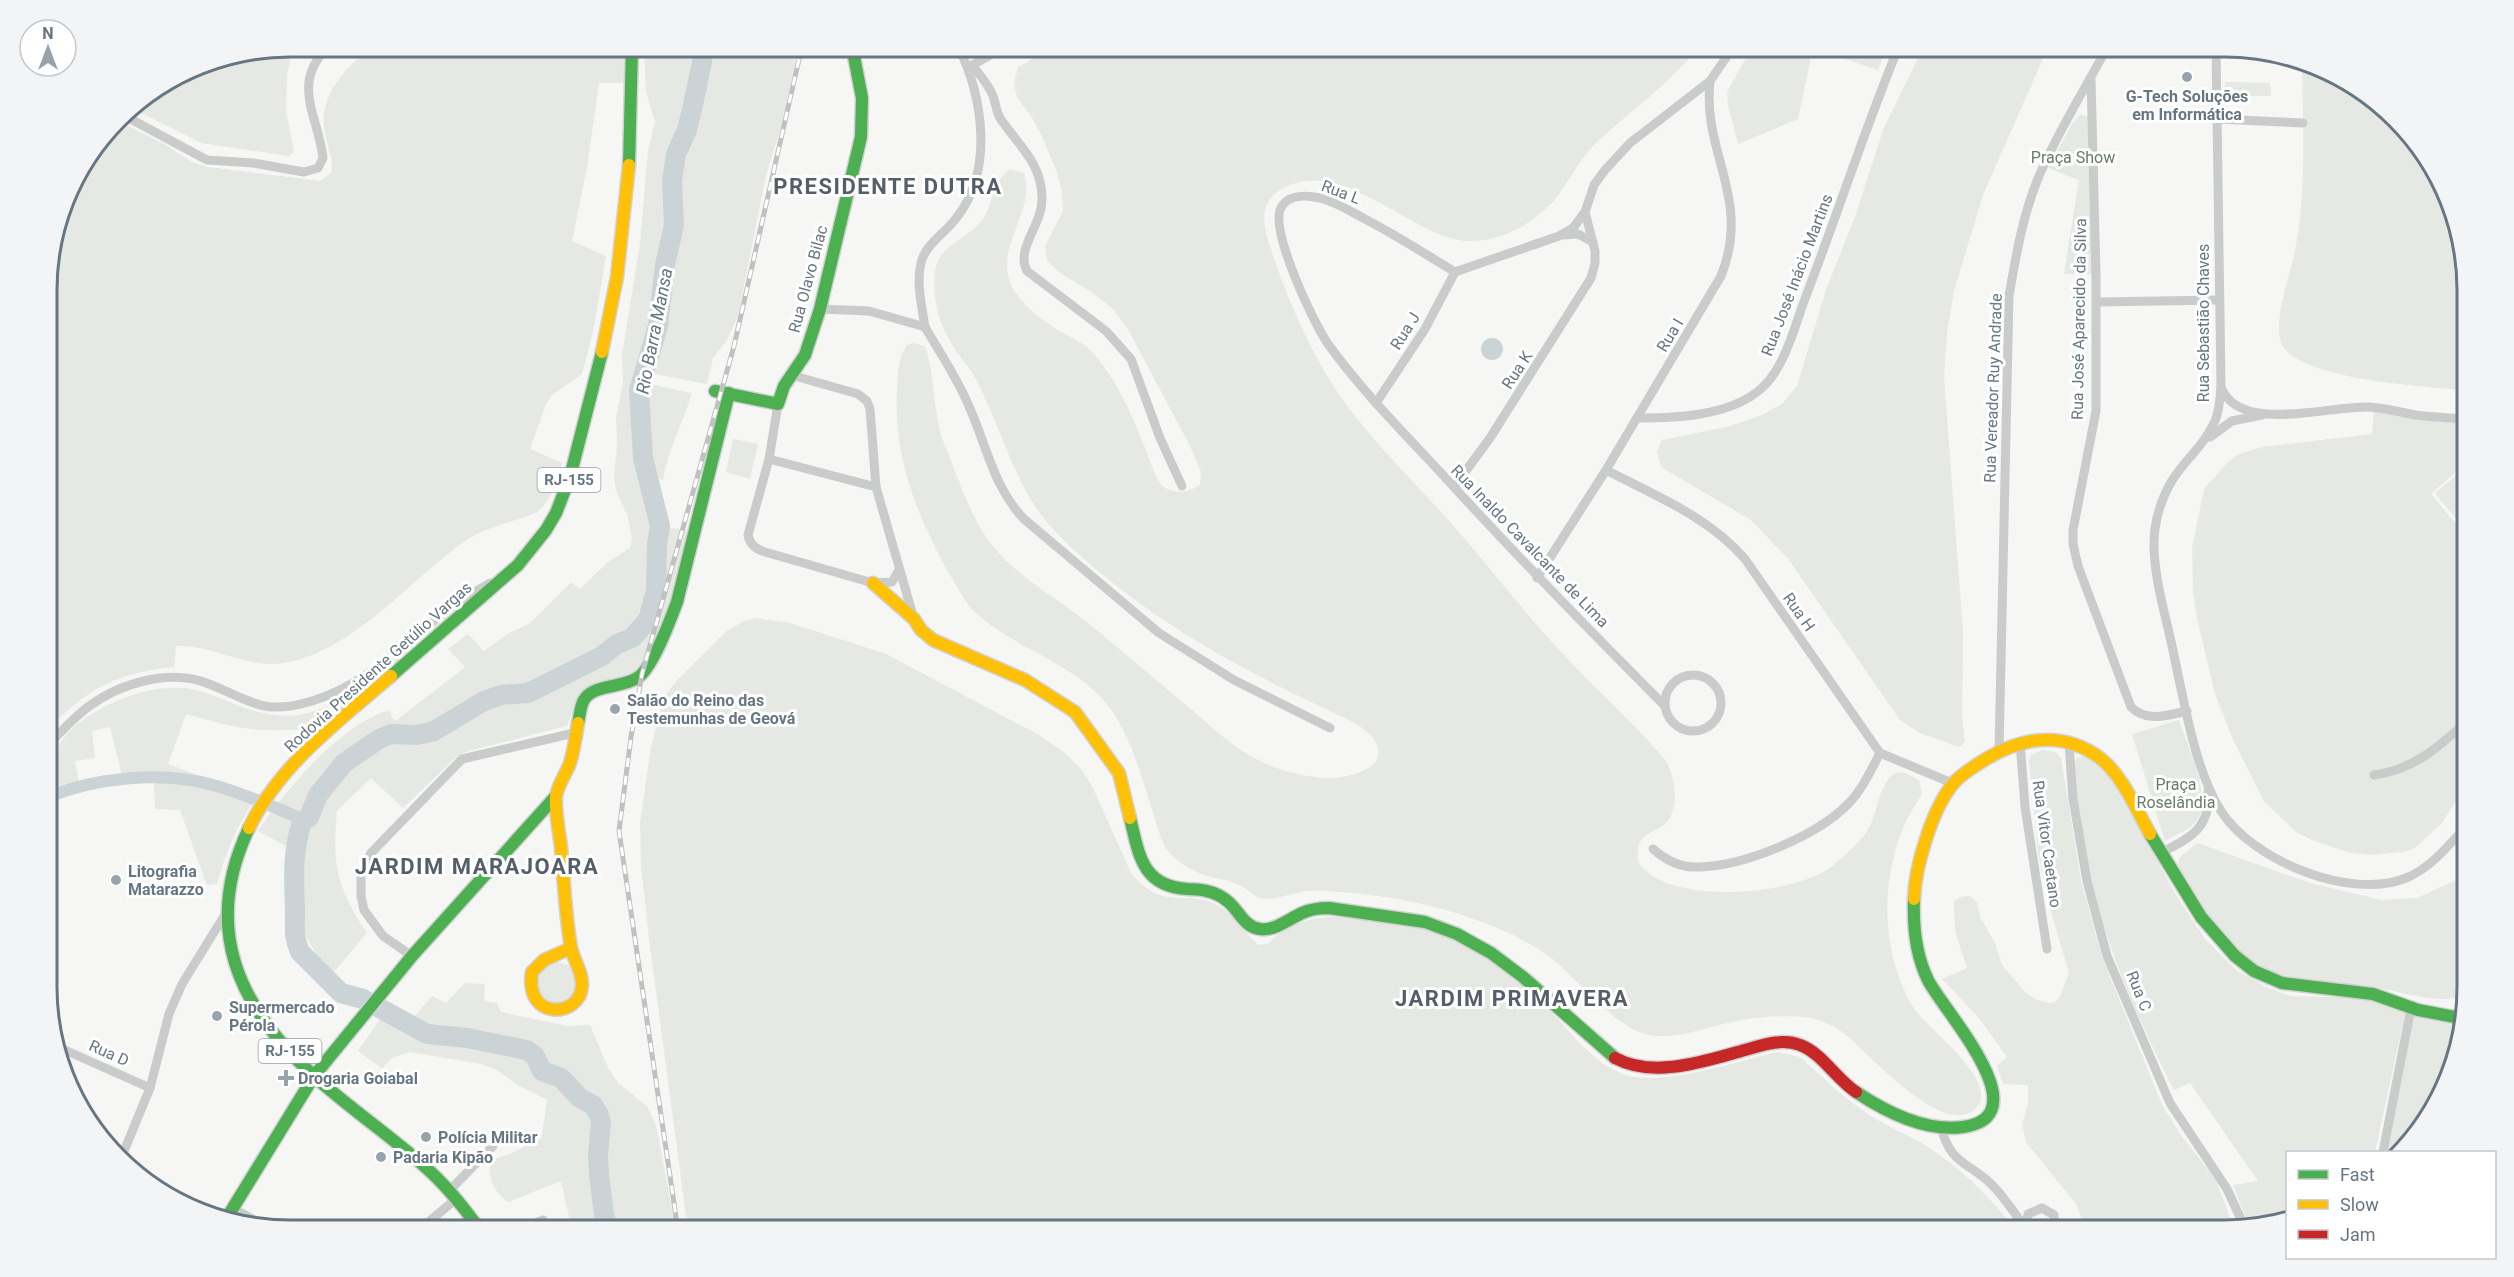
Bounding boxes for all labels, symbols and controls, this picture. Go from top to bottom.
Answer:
north arrow [18,18,78,78]
text: N [42,24,54,43]
marker: G-Tech Soluções em Informática [2180,70,2194,84]
place label: G-Tech Soluções em Informática [2126,87,2248,124]
park label: Praça Show [2031,148,2115,167]
district label: PRESIDENTE DUTRA [773,174,1003,199]
street label: Rua L [1319,176,1363,208]
street label: Rua José Inácio Martins [1757,191,1837,359]
street label: Rua José Aparecido da Silva [2068,218,2090,420]
street label: Rua Olavo Bilac [785,223,831,335]
street label: Rua Sebastião Chaves [2194,244,2213,402]
water label: Rio Barra Mansa [631,266,677,396]
street label: Rua Vereador Ruy Andrade [1980,293,2006,483]
street label: Rua J [1386,309,1424,353]
street label: Rua I [1653,315,1687,355]
street label: Rua K [1498,347,1537,393]
street label: Rua Inaldo Cavalcante de Lima [1447,461,1613,631]
road number: RJ-155 [538,468,600,492]
street label: Rodovia Presidente Getúlio Vargas [280,578,476,756]
street label: Rua H [1779,589,1819,635]
place label: Salão do Reino das Testemunhas de Geová [627,691,796,728]
marker: Salão do Reino das Testemunhas de Geová [608,702,622,716]
park label: Praça Roselândia [2137,775,2215,812]
street label: Rua Vitor Caetano [2029,779,2065,909]
district label: JARDIM MARAJOARA [355,854,599,879]
place label: Litografia Matarazzo [128,862,204,899]
marker: Litografia Matarazzo [109,873,123,887]
street label: Rua C [2122,968,2156,1014]
district label: JARDIM PRIMAVERA [1395,986,1629,1011]
place label: Supermercado Pérola [229,998,334,1035]
marker: Supermercado Pérola [210,1009,224,1023]
street label: Rua D [86,1036,132,1070]
road number: RJ-155 [258,1039,322,1063]
place label: Drogaria Goiabal [298,1069,418,1088]
marker: Drogaria Goiabal [279,1071,293,1085]
place label: Polícia Militar [438,1128,538,1147]
marker: Polícia Militar [419,1130,433,1144]
place label: Padaria Kipão [393,1148,493,1167]
marker: Padaria Kipão [374,1150,388,1164]
legend [2286,1151,2496,1259]
text: Fast [2340,1164,2375,1185]
text: Slow [2340,1194,2379,1215]
text: Jam [2340,1224,2376,1245]

